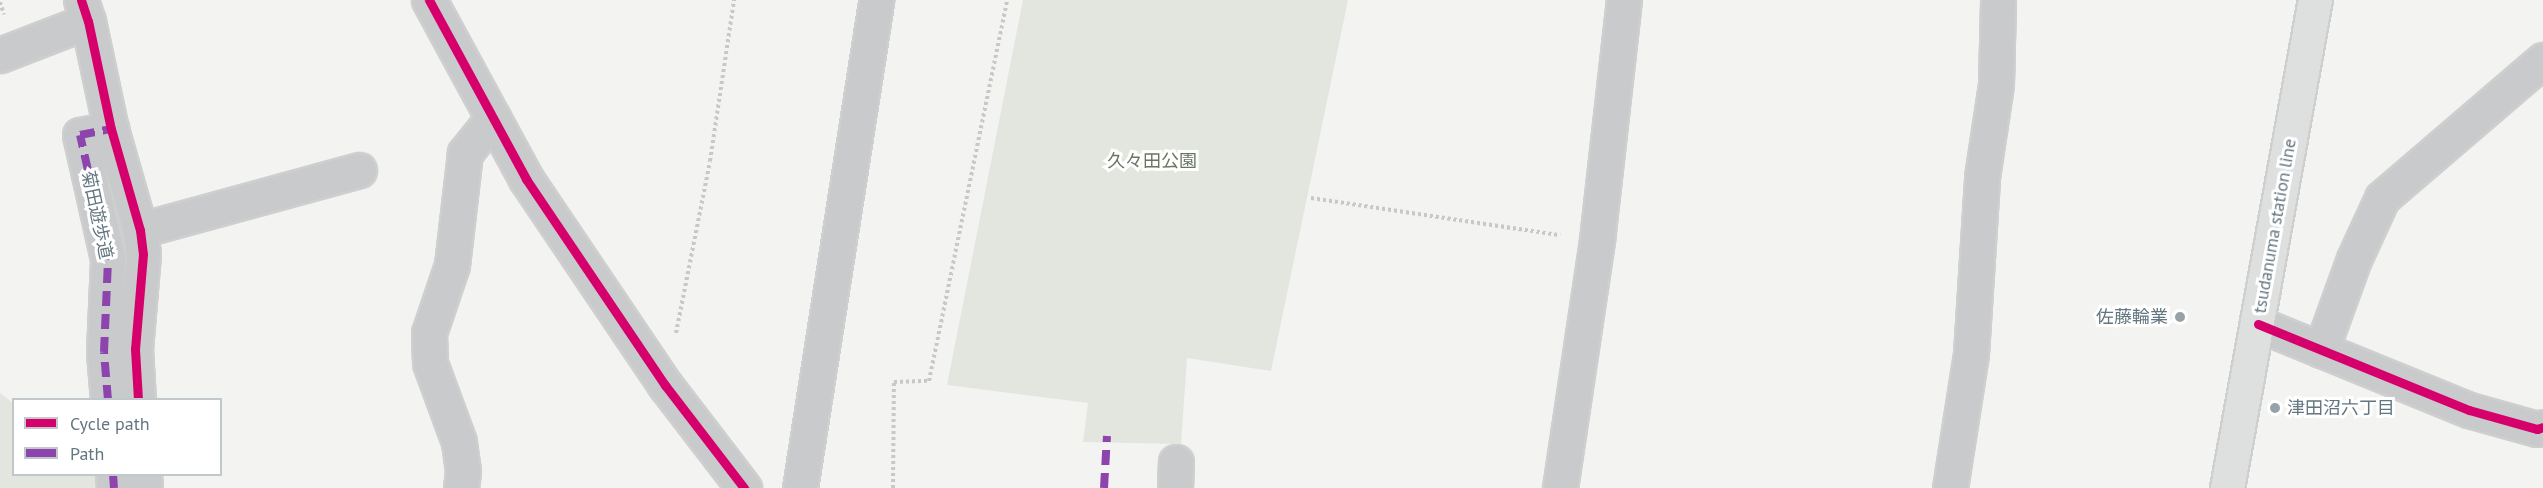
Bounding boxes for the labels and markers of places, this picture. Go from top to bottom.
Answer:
place label: 佐藤輪業 [2096,306,2168,328]
marker: 佐藤輪業 [2173,310,2187,324]
place label: 津田沼六丁目 [2287,397,2395,419]
marker: 津田沼六丁目 [2268,401,2282,415]

